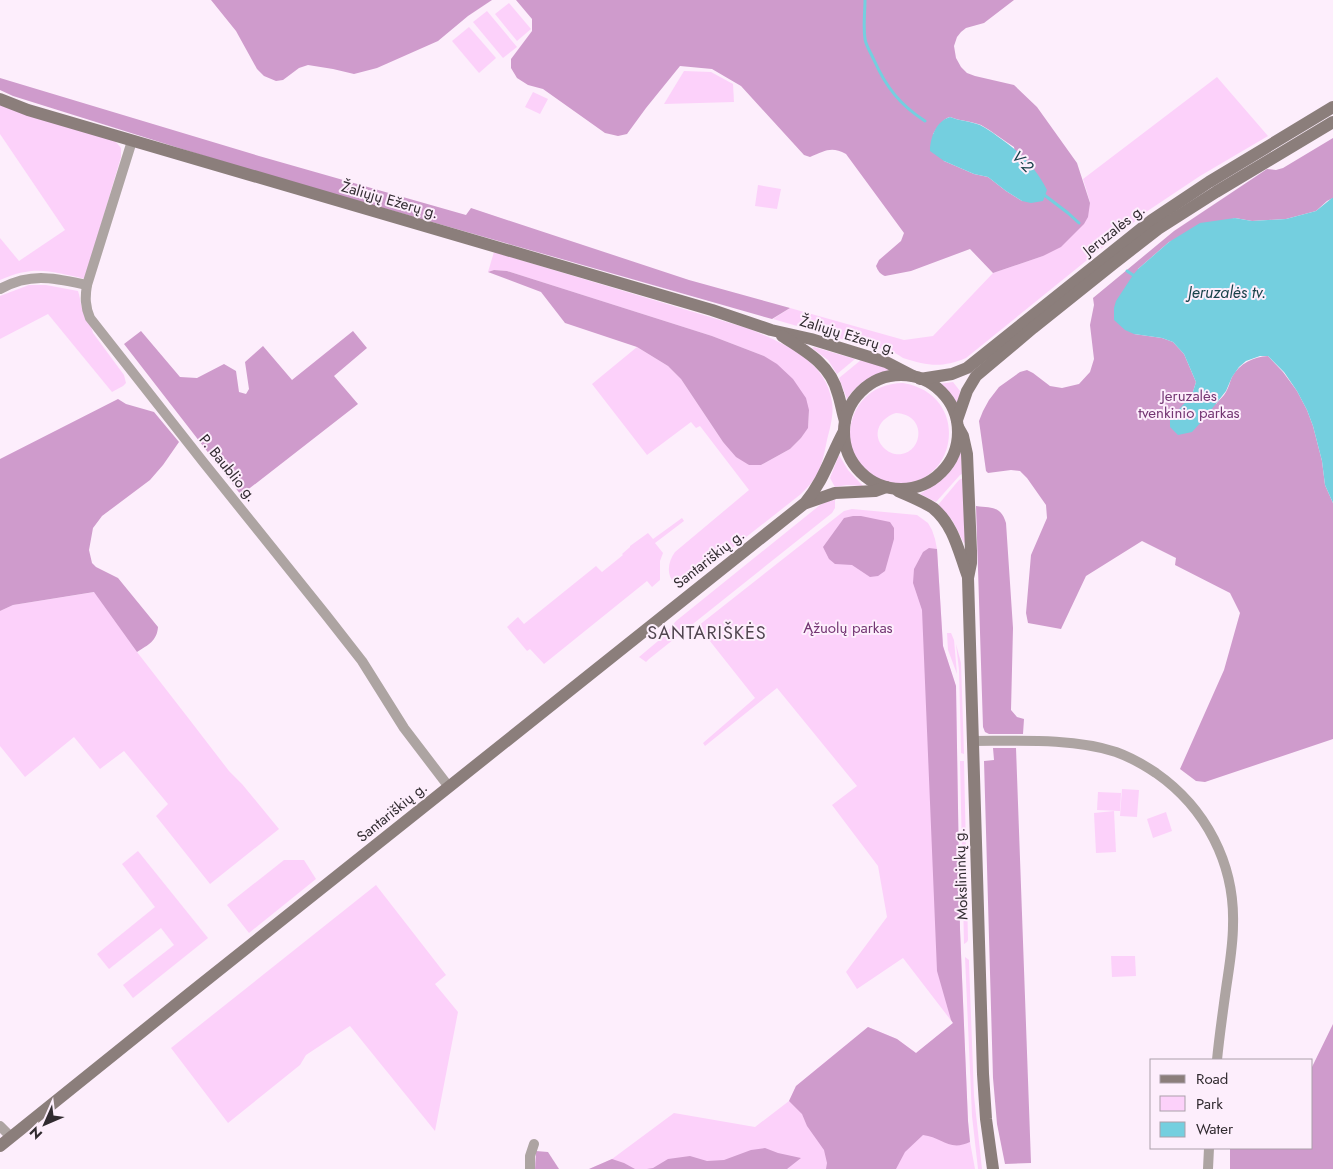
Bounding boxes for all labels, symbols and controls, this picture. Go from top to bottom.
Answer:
water label: V-2 [1007,145,1039,178]
street label: Žaliųjų Ežerų g. [339,176,441,224]
street label: Jeruzalės g. [1077,199,1150,262]
water label: Jeruzalės tv. [1185,281,1266,304]
street label: Žaliųjų Ežerų g. [797,310,899,360]
park label: Jeruzalės tvenkinio parkas [1138,385,1240,424]
street label: P. Baublio g. [194,429,262,507]
street label: Santariškių g. [669,524,749,594]
park label: Ąžuolų parkas [803,617,893,639]
district label: SANTARIŠKĖS [647,620,767,646]
street label: Santariškių g. [352,777,432,847]
street label: Mokslininkų g. [948,828,974,920]
legend [1150,1059,1313,1149]
text: Road [1196,1068,1228,1090]
text: Park [1196,1093,1223,1115]
north arrow [20,1099,70,1149]
text: Water [1196,1118,1234,1140]
text: N [25,1122,47,1144]

